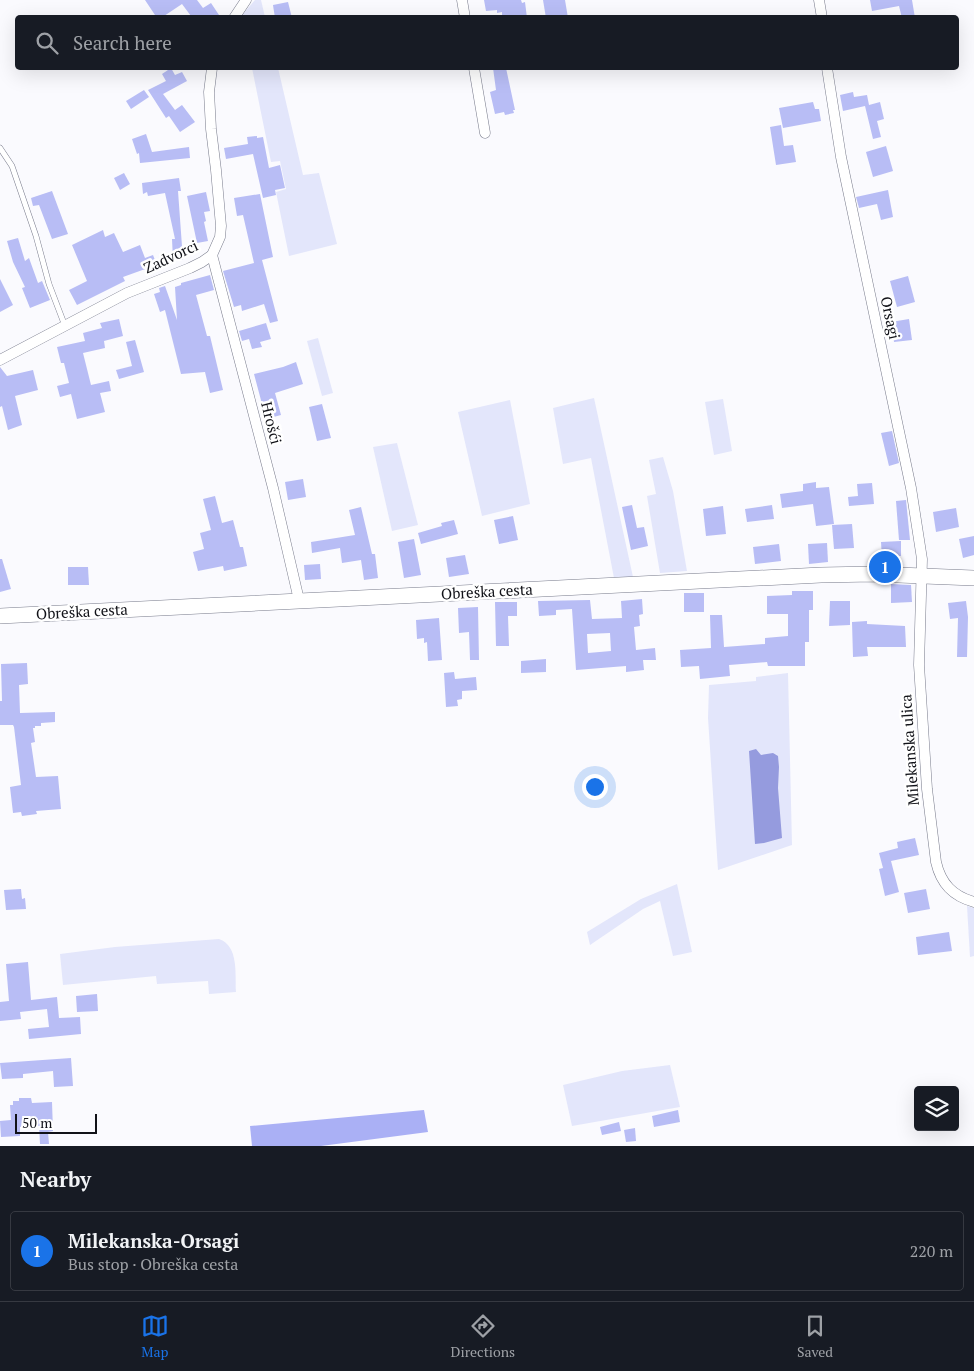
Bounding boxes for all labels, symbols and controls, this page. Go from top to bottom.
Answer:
search box [15,15,959,70]
icon: search [33,29,61,57]
text: Search here [73,30,172,55]
street label: Zadvorci [140,235,201,277]
street label: Orsagi [877,295,905,341]
street label: Hrošći [257,399,287,446]
pin: 1 [869,548,901,586]
street label: Obreška cesta [441,579,534,603]
street label: Obreška cesta [36,599,129,623]
street label: Milekanska ulica [895,693,923,806]
your location [582,774,608,800]
map controls [914,1086,959,1131]
button: layers [914,1086,959,1131]
scale bar [15,1111,98,1134]
text: 50 m [22,1113,52,1132]
text: Nearby [20,1165,91,1193]
text: Milekanska-Orsagi [68,1228,239,1253]
text: 1 [32,1240,42,1262]
text: 220 m [910,1240,953,1262]
text: Bus stop · Obreška cesta [68,1253,238,1275]
tab: Map [141,1312,169,1361]
tab: Directions [451,1312,515,1361]
tab: Saved [797,1312,833,1361]

